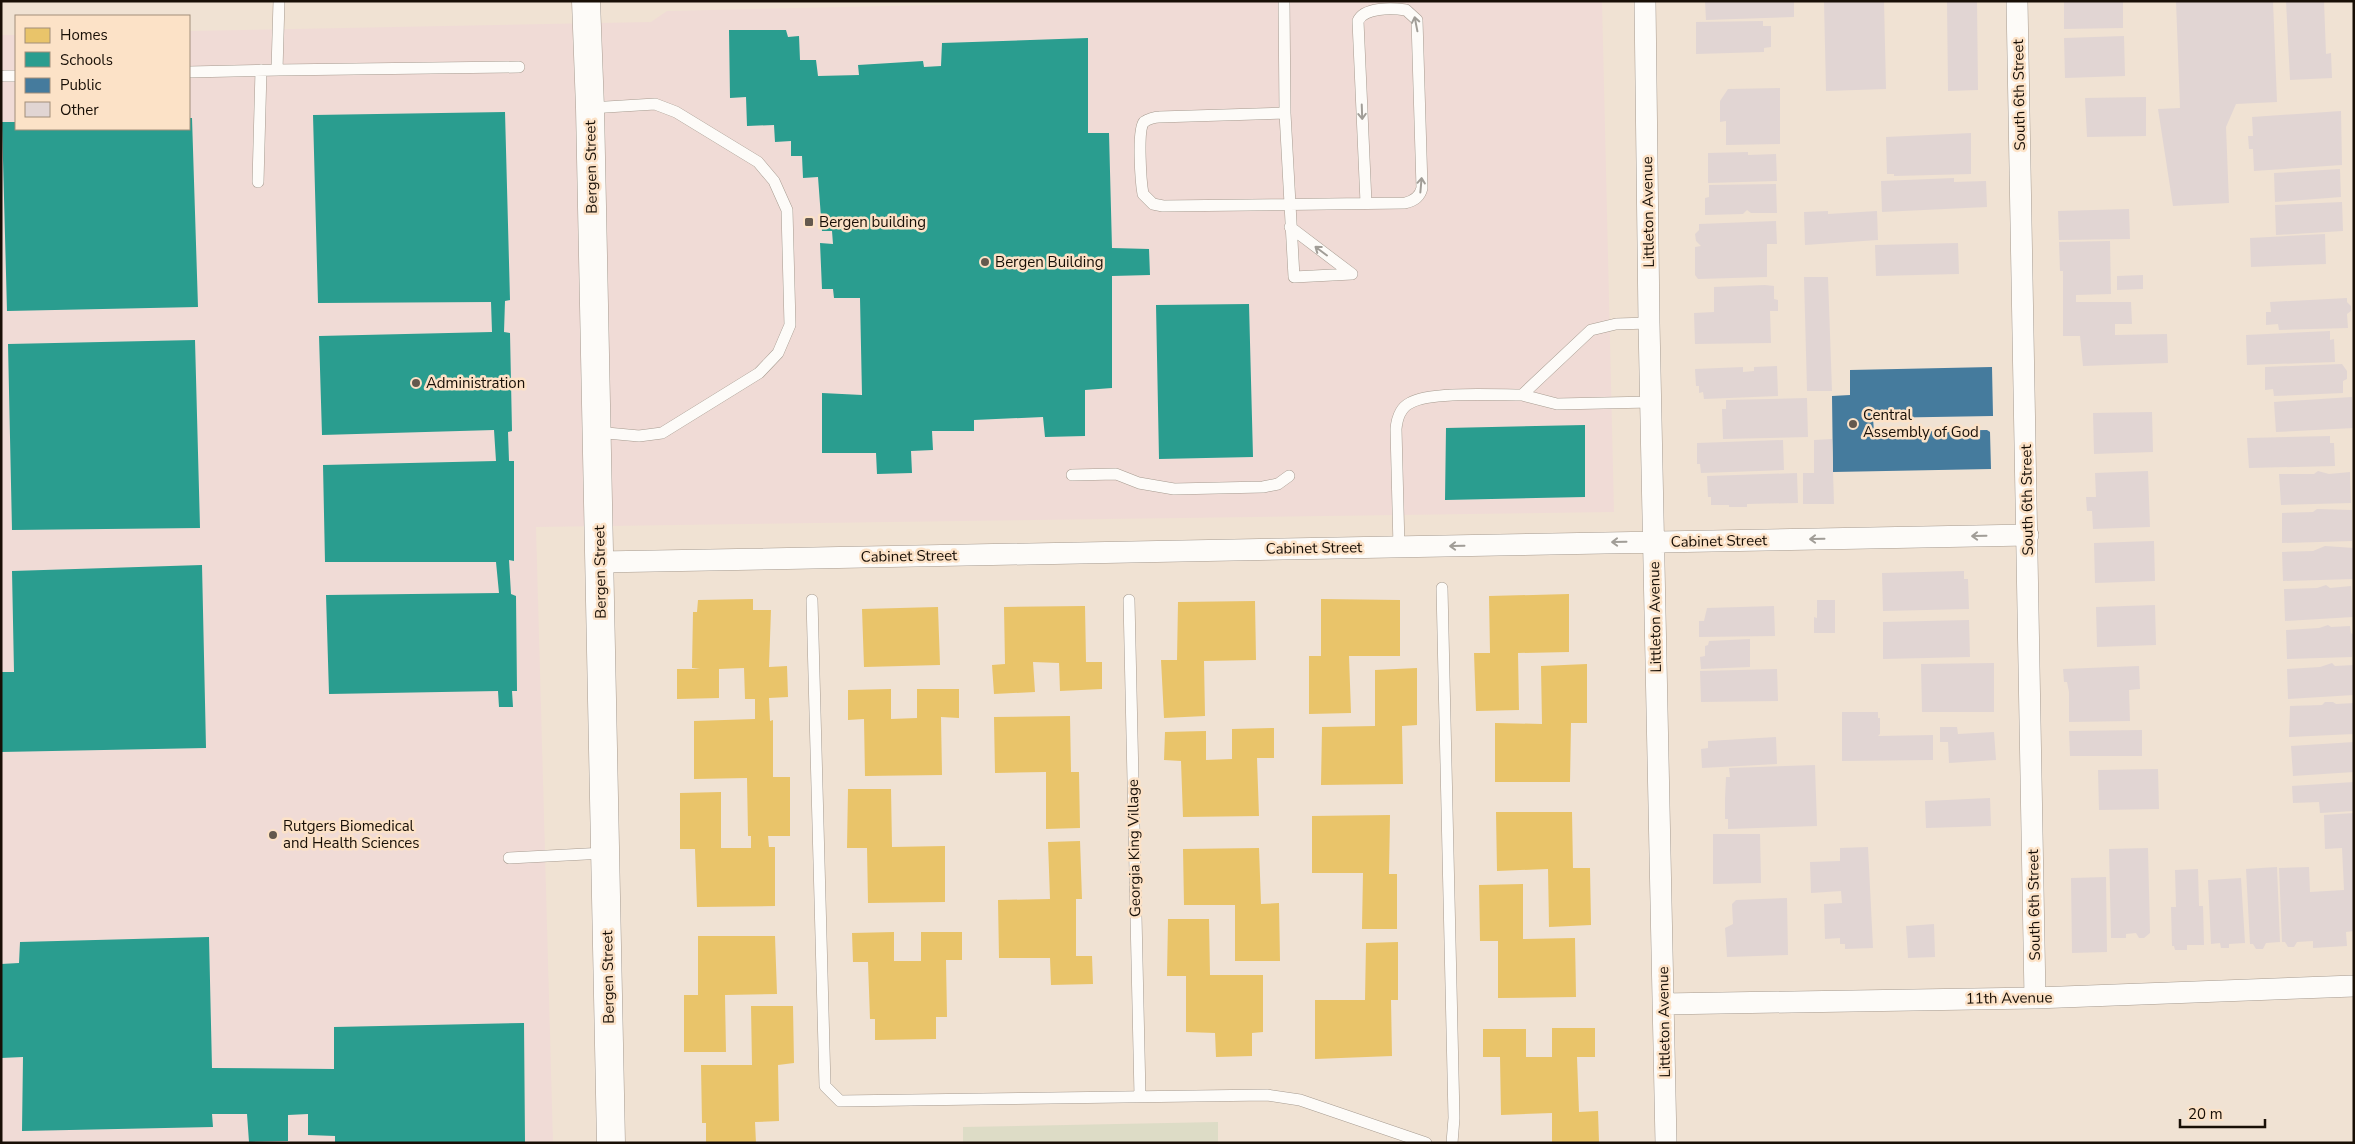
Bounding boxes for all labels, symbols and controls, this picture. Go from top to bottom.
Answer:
legend [15,15,190,130]
one-way arrow [1410,16,1420,32]
text: Homes [60,25,108,45]
street label: South 6th Street [2008,39,2030,151]
text: Schools [60,50,113,70]
text: Public [60,75,101,95]
text: Other [60,100,99,120]
one-way arrow [1357,104,1366,120]
street label: Bergen Street [580,119,602,214]
street label: Littleton Avenue [1637,156,1659,268]
one-way arrow [1416,178,1426,194]
place label: Bergen building [819,212,926,232]
marker: Bergen building [803,216,815,228]
one-way arrow [1314,246,1328,256]
place label: Bergen Building [995,252,1103,272]
marker: Bergen Building [979,256,991,268]
place label: Administration [426,373,525,393]
marker: Administration [410,377,422,389]
place label: Central Assembly of God [1863,405,1979,442]
marker: Central Assembly of God [1847,418,1859,430]
street label: South 6th Street [2016,444,2038,556]
street label: Bergen Street [589,524,611,619]
street label: Cabinet Street [1671,530,1768,552]
one-way arrow [1971,531,1988,541]
one-way arrow [1809,534,1825,544]
street label: Cabinet Street [1266,537,1363,559]
one-way arrow [1611,537,1628,547]
one-way arrow [1449,541,1465,550]
street label: Cabinet Street [861,545,958,567]
street label: Littleton Avenue [1644,561,1666,673]
street label: Georgia King Village [1123,779,1145,917]
place label: Rutgers Biomedical and Health Sciences [283,816,420,853]
marker: Rutgers Biomedical and Health Sciences [267,829,279,841]
street label: South 6th Street [2023,849,2045,961]
street label: Bergen Street [597,929,619,1024]
street label: Littleton Avenue [1653,966,1675,1078]
street label: 11th Avenue [1965,987,2053,1009]
scale bar [2180,1096,2265,1128]
text: 20 m [2188,1104,2223,1124]

